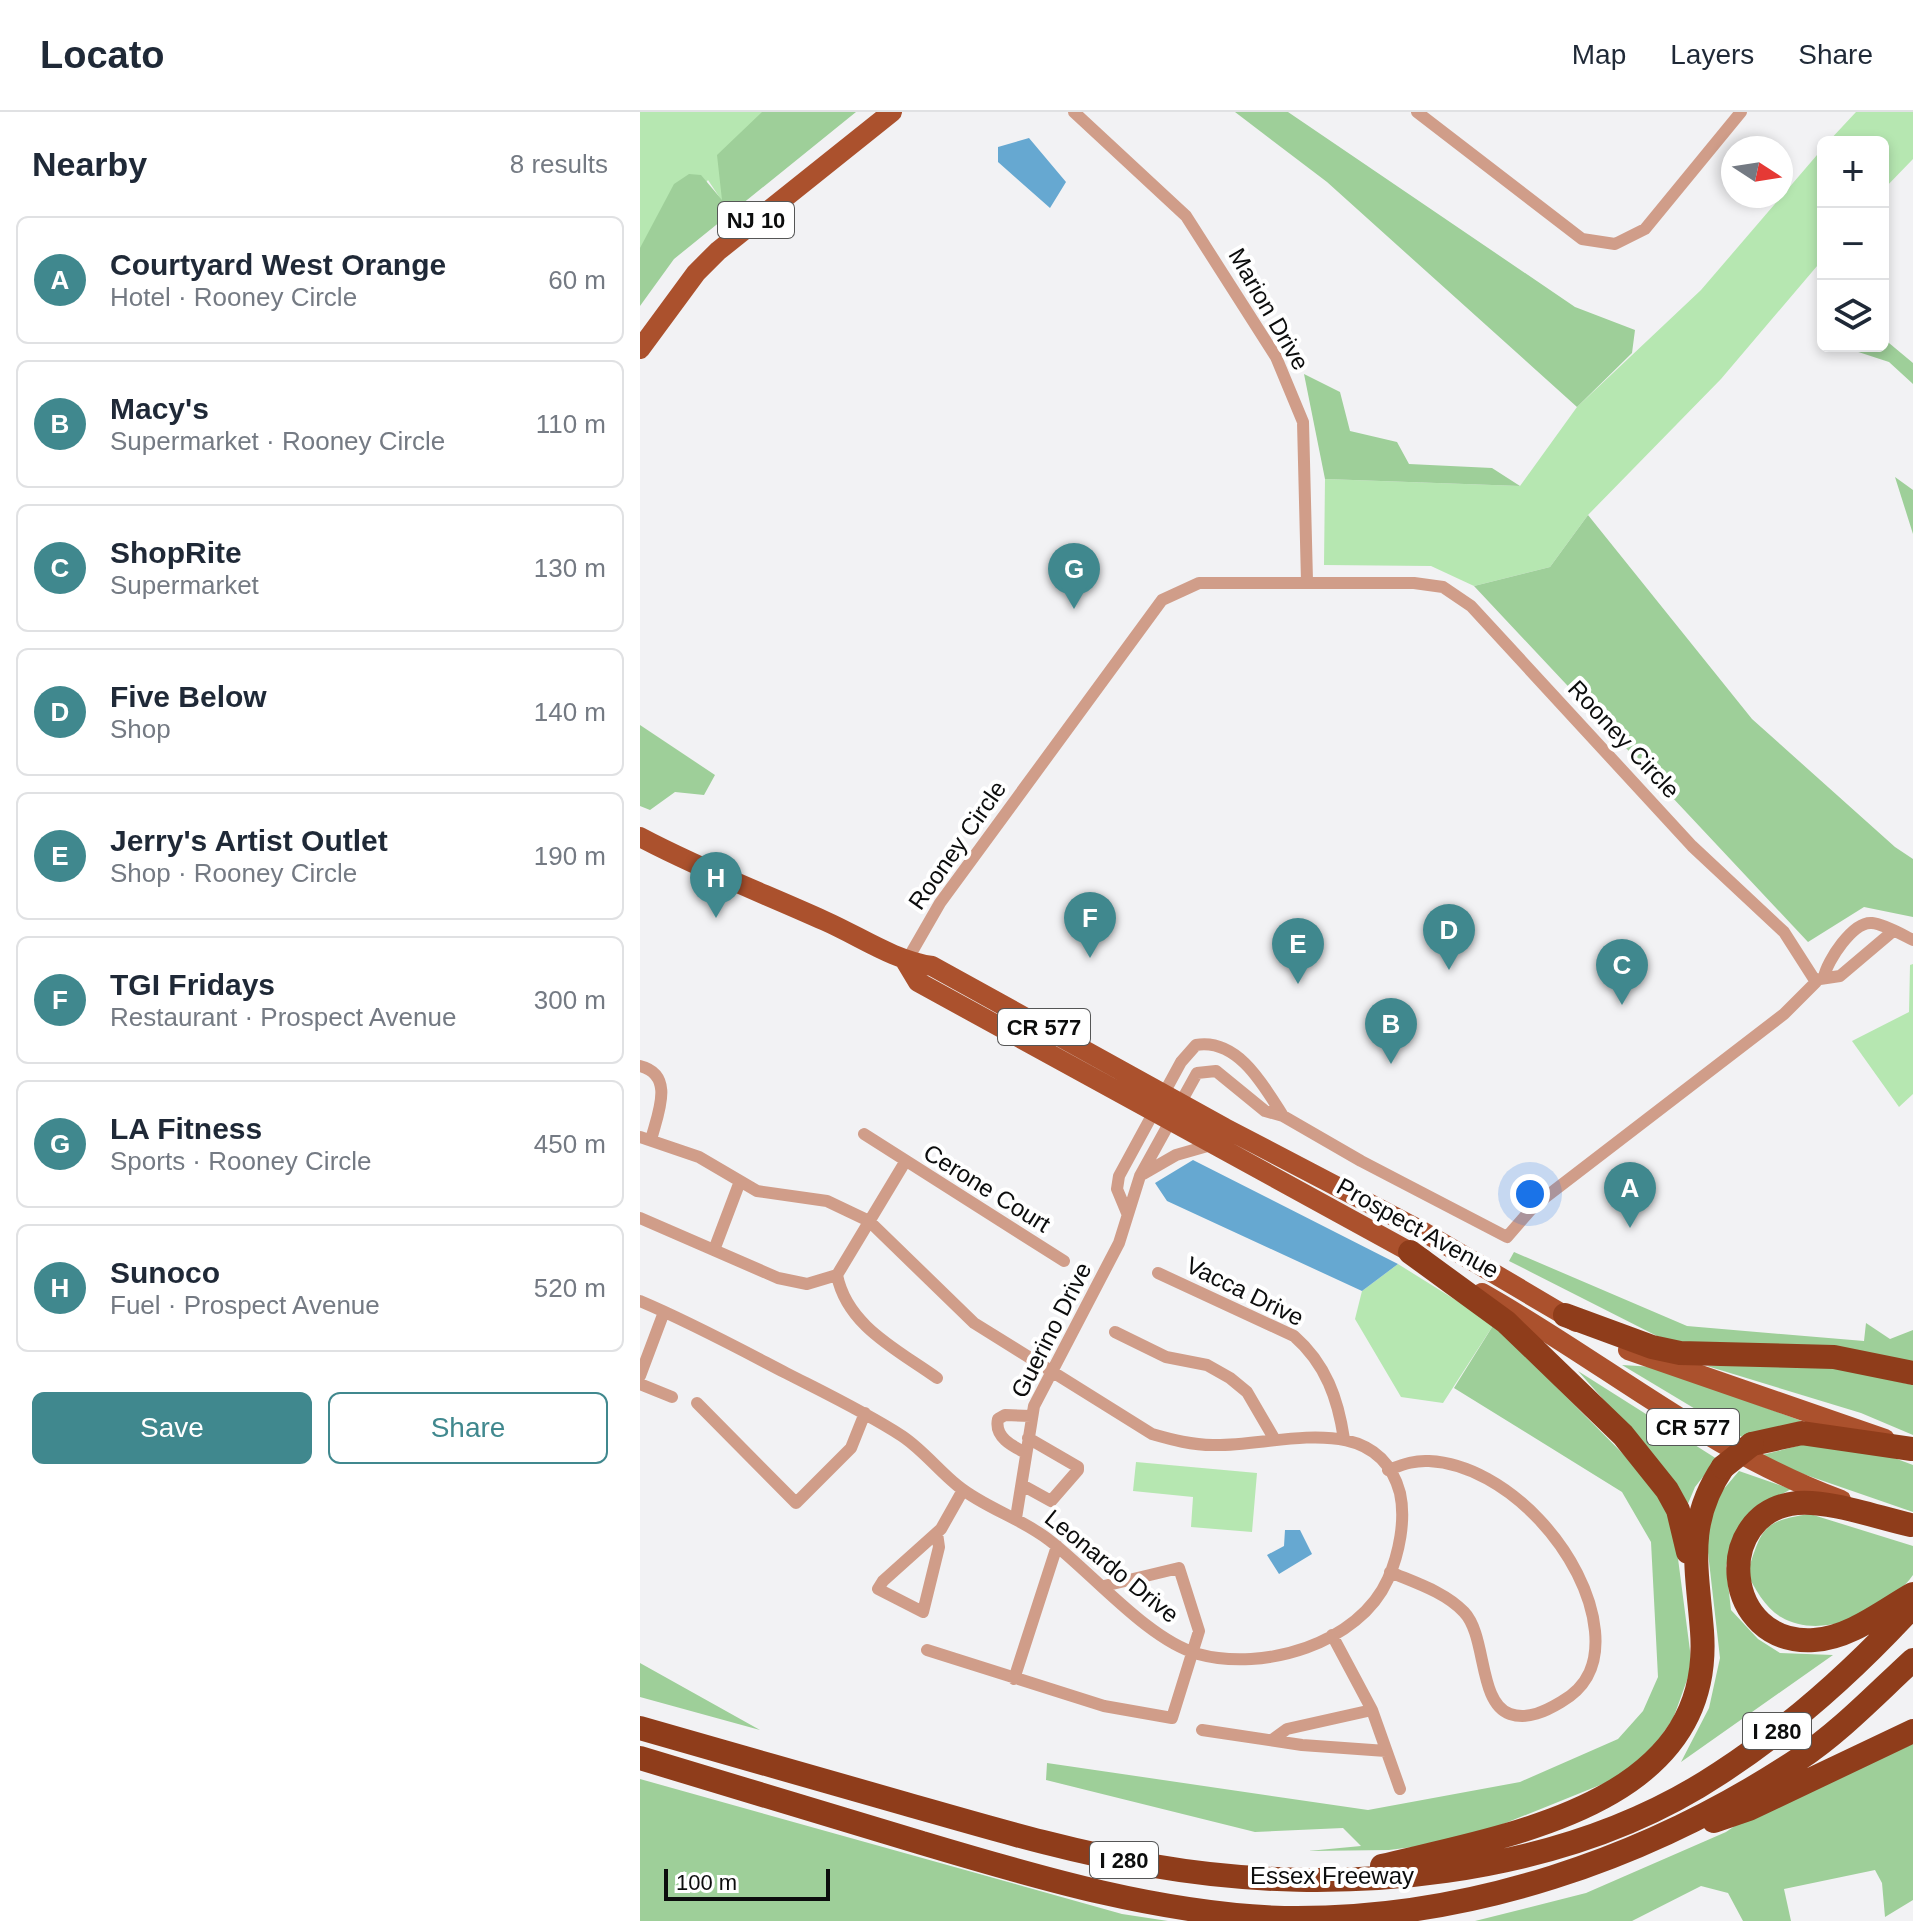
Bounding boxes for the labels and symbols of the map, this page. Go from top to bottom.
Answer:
north arrow [1721,136,1793,208]
road number: NJ 10 [718,202,794,238]
street label: Marion Drive [1223,243,1315,375]
pin: G [1048,543,1100,609]
street label: Rooney Circle [1563,675,1685,803]
street label: Rooney Circle [903,776,1011,914]
pin: H [690,852,742,918]
pin: F [1064,892,1116,958]
pin: D [1423,904,1475,970]
pin: E [1272,918,1324,984]
pin: C [1596,939,1648,1005]
pin: B [1365,998,1417,1064]
road number: CR 577 [998,1009,1090,1045]
street label: Cerone Court [919,1138,1056,1238]
pin: A [1604,1162,1656,1228]
street label: Prospect Avenue [1332,1172,1504,1284]
your location [1510,1174,1550,1214]
street label: Vacca Drive [1182,1251,1308,1331]
street label: Guerino Drive [1005,1258,1097,1402]
road number: CR 577 [1647,1409,1739,1445]
street label: Leonardo Drive [1040,1504,1184,1628]
road number: I 280 [1743,1713,1811,1749]
road number: I 280 [1090,1842,1158,1878]
street label: Essex Freeway [1250,1862,1414,1889]
scale bar [664,1865,830,1901]

